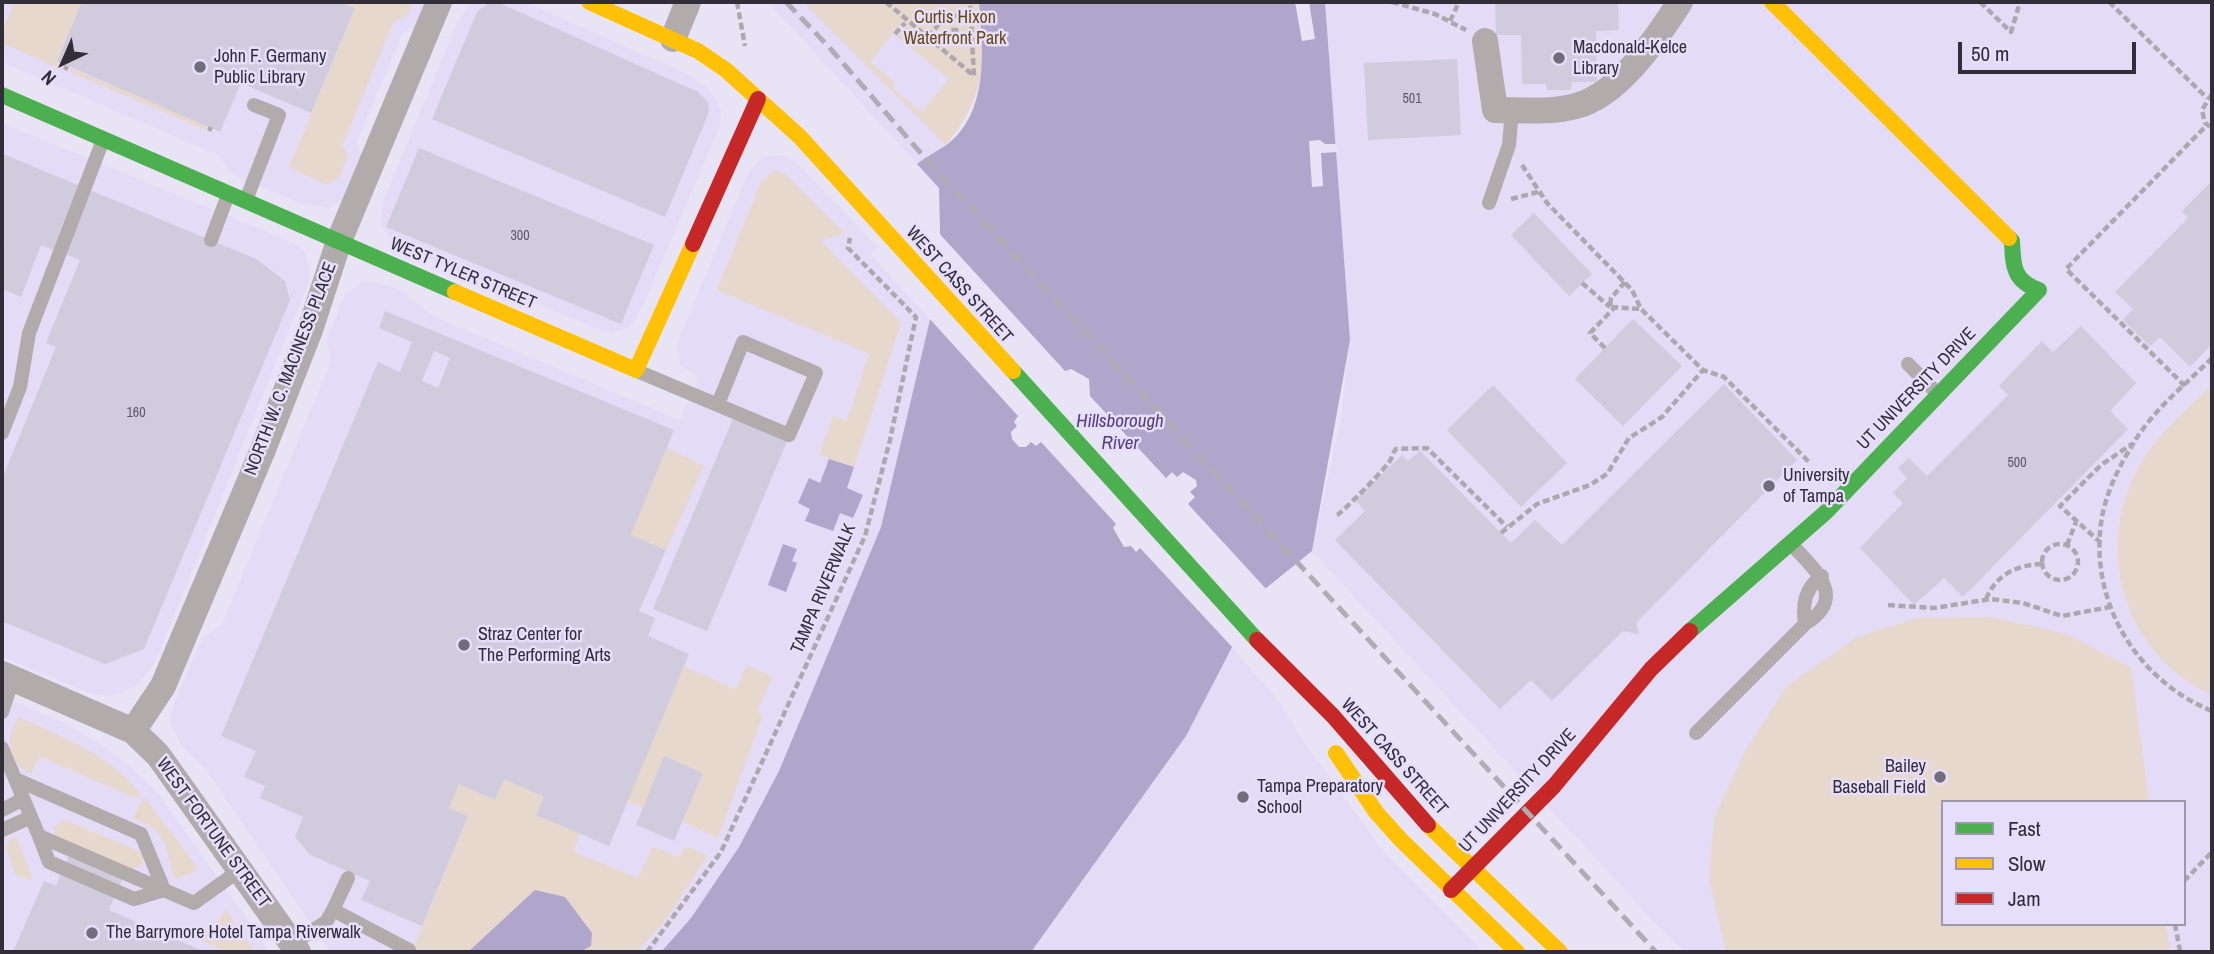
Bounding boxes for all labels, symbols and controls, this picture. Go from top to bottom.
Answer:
park label: Curtis Hixon Waterfront Park [904,7,1006,50]
north arrow [28,28,98,98]
scale bar [1962,28,2140,72]
place label: Macdonald-Kelce Library [1573,37,1687,80]
text: 50 m [1971,39,2009,68]
place label: John F. Germany Public Library [214,46,326,88]
marker: Macdonald-Kelce Library [1551,50,1567,66]
marker: John F. Germany Public Library [192,59,208,75]
text: N [35,65,61,91]
house number: 501 [1402,91,1422,107]
street label: WEST CASS STREET [901,222,1017,348]
house number: 300 [510,228,530,244]
street label: WEST TYLER STREET [387,233,539,315]
street label: NORTH W. C. MACINESS PLACE [240,260,342,478]
street label: UT UNIVERSITY DRIVE [1853,323,1981,455]
house number: 160 [126,405,146,421]
water label: Hillsborough River [1076,411,1164,455]
house number: 500 [2007,455,2027,471]
place label: University of Tampa [1783,465,1849,508]
marker: University of Tampa [1761,478,1777,494]
street label: TAMPA RIVERWALK [787,521,861,657]
place label: Straz Center for The Performing Arts [478,624,611,666]
marker: Straz Center for The Performing Arts [456,637,472,653]
street label: WEST CASS STREET [1336,694,1452,820]
street label: UT UNIVERSITY DRIVE [1455,725,1581,857]
street label: WEST FORTUNE STREET [151,754,275,912]
place label: Bailey Baseball Field [1832,756,1926,798]
marker: Bailey Baseball Field [1932,769,1948,785]
place label: Tampa Preparatory School [1257,776,1383,818]
marker: Tampa Preparatory School [1235,789,1251,805]
legend [1941,800,2186,926]
text: Fast [2008,814,2041,843]
text: Slow [2008,849,2045,878]
text: Jam [2008,884,2041,913]
place label: The Barrymore Hotel Tampa Riverwalk [106,922,361,944]
marker: The Barrymore Hotel Tampa Riverwalk [84,925,100,941]

